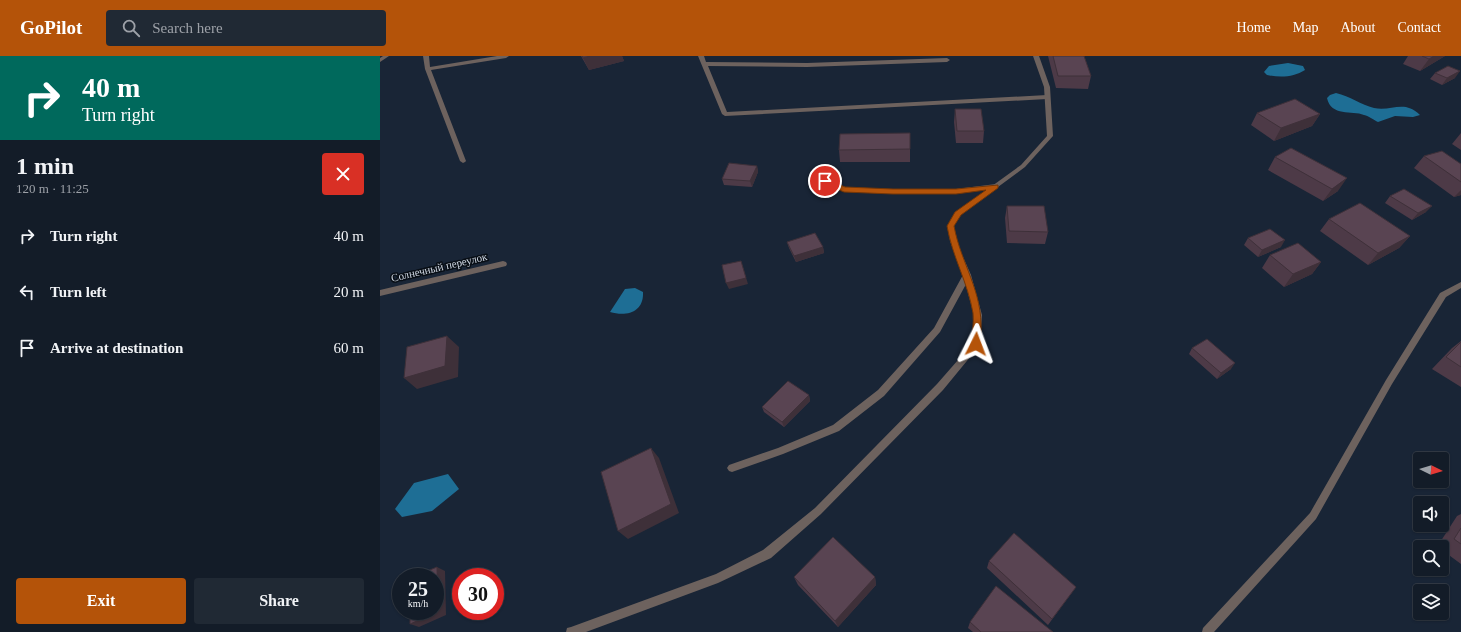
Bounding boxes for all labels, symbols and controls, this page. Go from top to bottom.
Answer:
search box [106,10,386,46]
text: GoPilot [20,17,82,38]
icon: search [120,17,142,39]
text: Search here [152,20,223,36]
text: Home [1237,20,1271,35]
text: Map [1293,20,1318,35]
text: About [1340,20,1375,35]
text: Contact [1397,20,1441,35]
icon: right [16,72,68,124]
text: 40 m [82,72,140,103]
text: Turn right [82,105,155,125]
text: 1 min [16,153,74,179]
button: close [322,153,364,195]
pin [808,164,842,198]
icon: arrive [814,170,836,192]
text: 120 m · 11:25 [16,181,89,196]
icon: right [16,225,38,247]
text: Turn right [50,228,117,244]
text: 40 m [334,228,364,244]
street label: Солнечный переулок [390,250,489,284]
icon: left [16,281,38,303]
text: Turn left [50,284,107,300]
text: 20 m [334,284,364,300]
position arrow [955,323,997,365]
icon: arrive [16,337,38,359]
text: Arrive at destination [50,340,183,356]
text: 60 m [334,340,364,356]
north arrow [1413,452,1449,488]
map controls [1413,452,1449,620]
button: sound [1413,496,1449,532]
button: search [1413,540,1449,576]
speed limit sign: 30 [452,568,504,620]
button: Exit [16,578,186,624]
button: Share [194,578,364,624]
text: 25 [408,578,428,600]
button: layers [1413,584,1449,620]
text: km/h [408,598,428,609]

